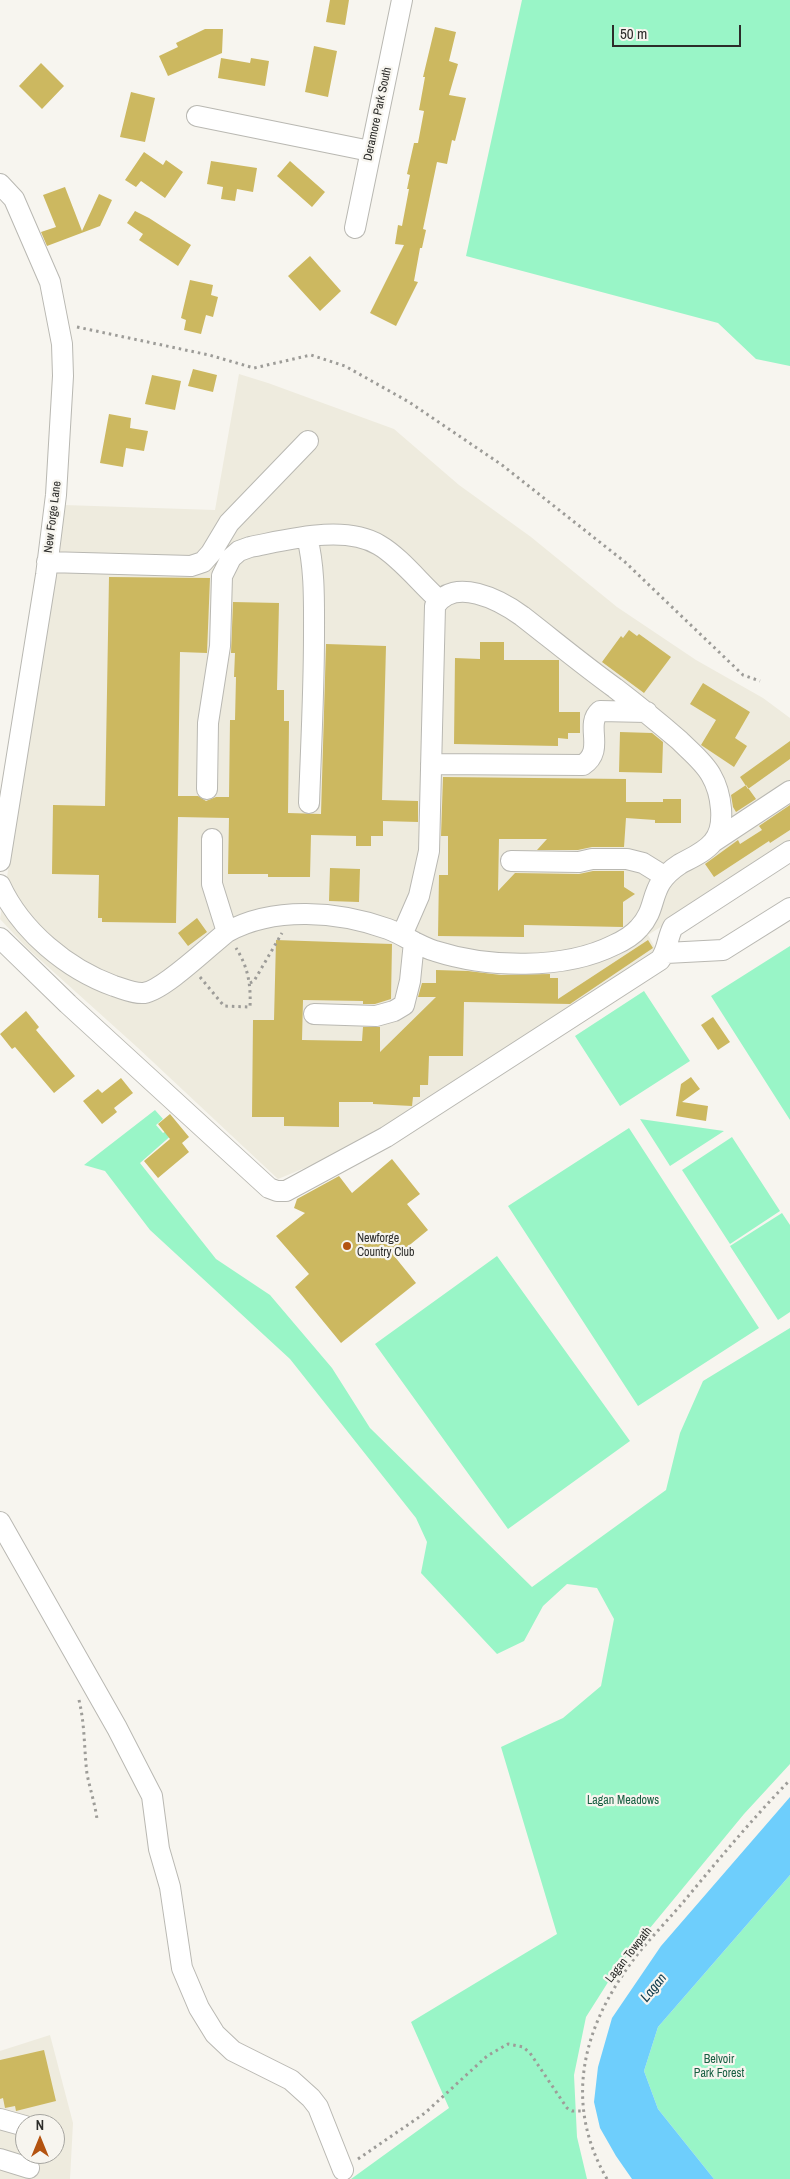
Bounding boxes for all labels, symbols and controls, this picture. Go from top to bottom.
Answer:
scale bar [615,15,744,47]
text: 50 m [620,23,647,44]
street label: Deramore Park South [361,66,395,162]
street label: New Forge Lane [41,480,65,554]
place label: Newforge Country Club [357,1232,414,1260]
marker: Newforge Country Club [341,1240,353,1252]
park label: Lagan Meadows [587,1794,659,1808]
street label: Lagan Towpath [603,1924,655,1986]
water label: Lagan [637,1970,671,2006]
park label: Belvoir Park Forest [694,2053,744,2081]
north arrow [15,2114,65,2164]
text: N [36,2116,44,2134]

